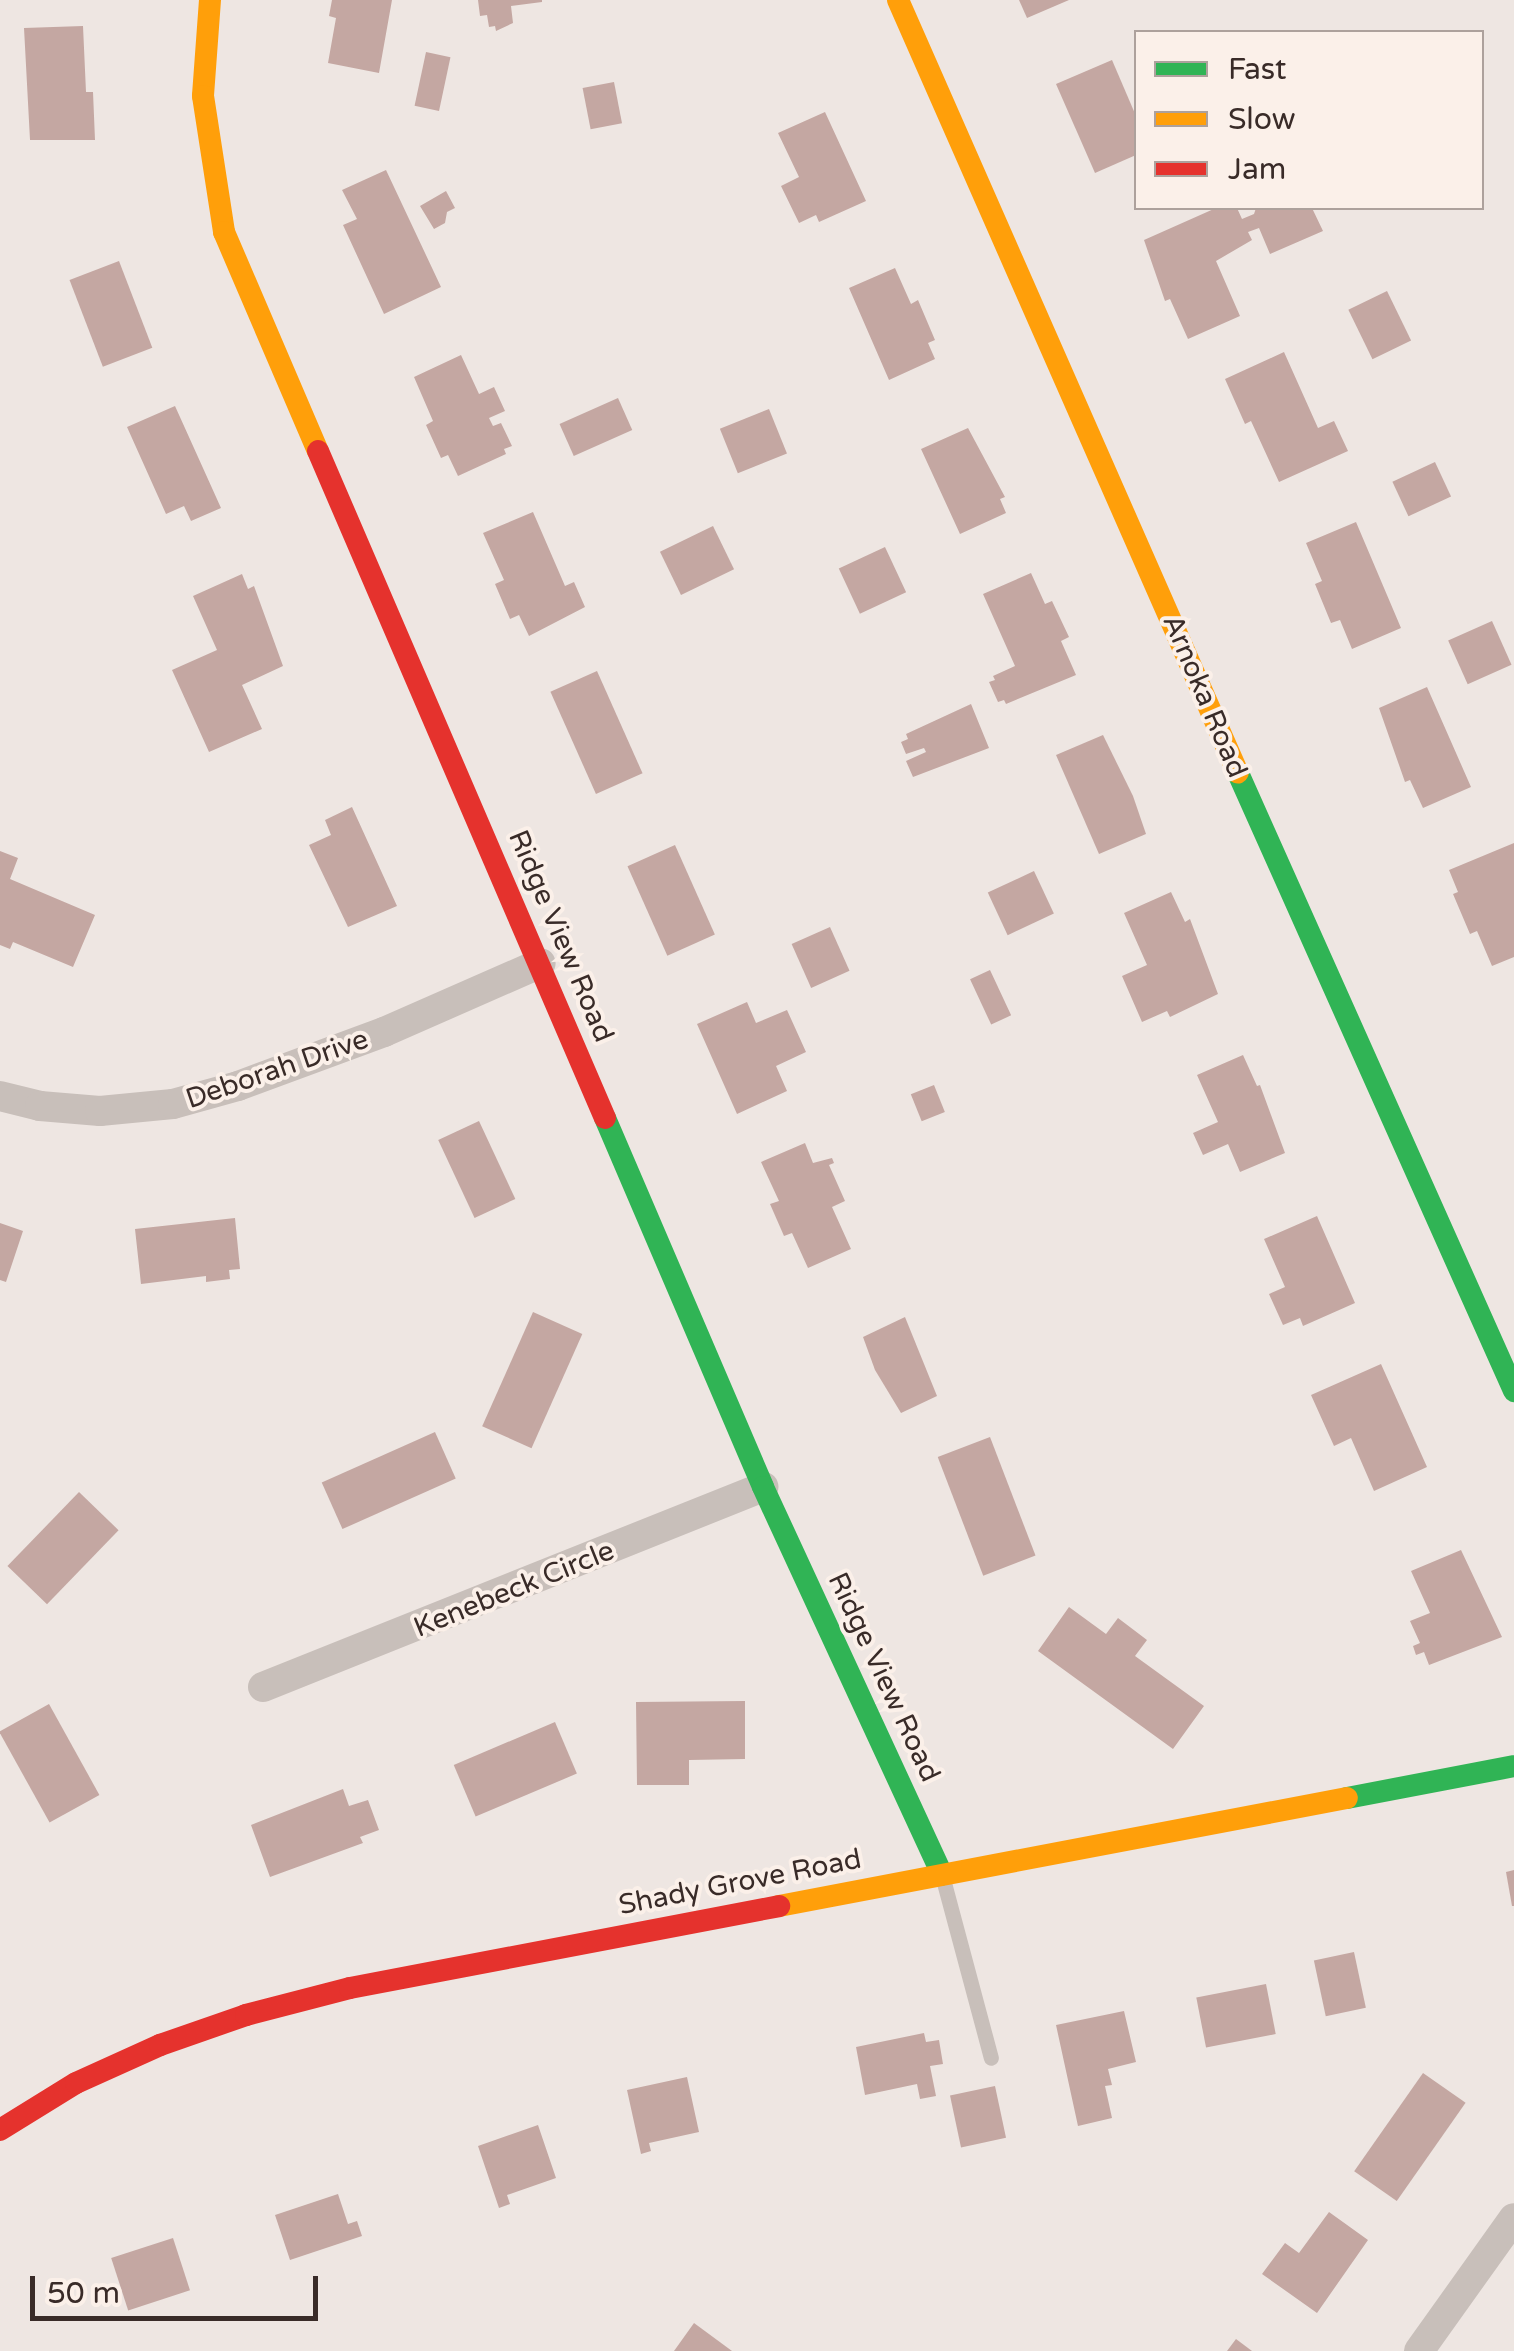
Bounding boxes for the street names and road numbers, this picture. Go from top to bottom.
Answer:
street label: Arnoka Road [1156,609,1254,783]
street label: Ridge View Road [501,825,621,1047]
street label: Deborah Drive [181,1022,373,1116]
street label: Kenebeck Circle [409,1534,619,1644]
street label: Ridge View Road [821,1567,947,1787]
street label: Shady Grove Road [616,1842,864,1922]

